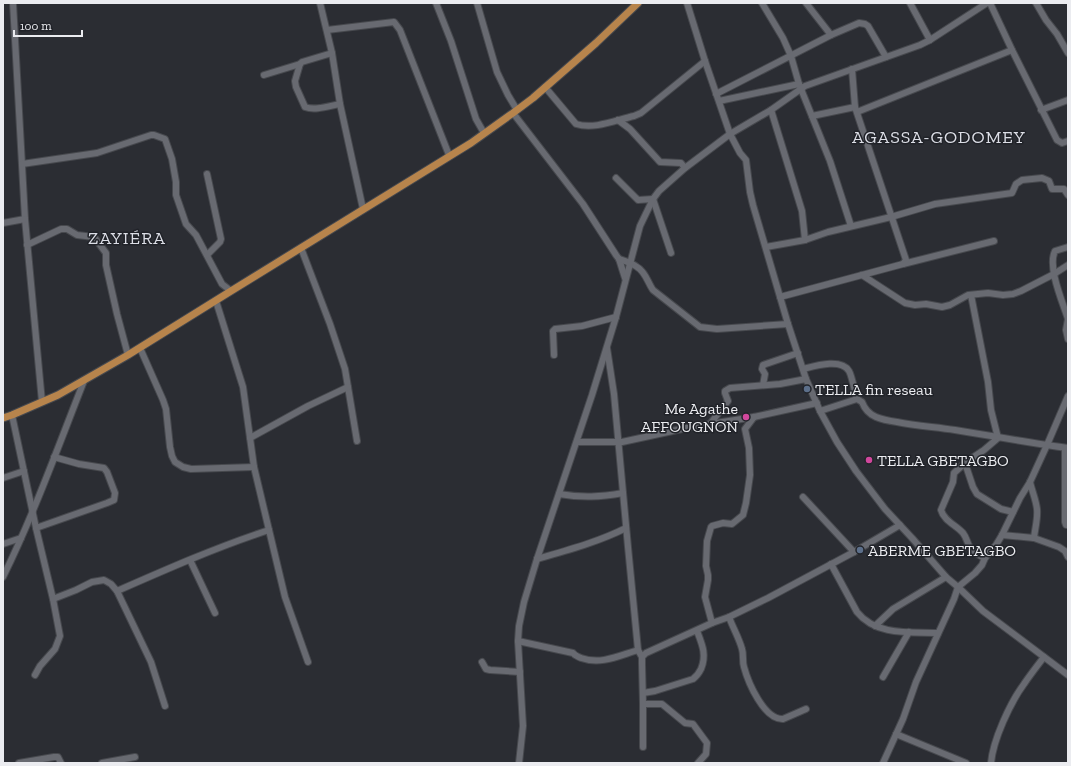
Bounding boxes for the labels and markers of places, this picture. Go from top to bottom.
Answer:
place label: TELLA fin reseau [815,380,933,399]
marker: TELLA fin reseau [802,384,812,394]
place label: Me Agathe AFFOUGNON [641,399,738,436]
marker: Me Agathe AFFOUGNON [741,412,751,422]
place label: TELLA GBETAGBO [877,451,1009,470]
marker: TELLA GBETAGBO [864,455,874,465]
place label: ABERME GBETAGBO [868,541,1016,560]
marker: ABERME GBETAGBO [855,545,865,555]

